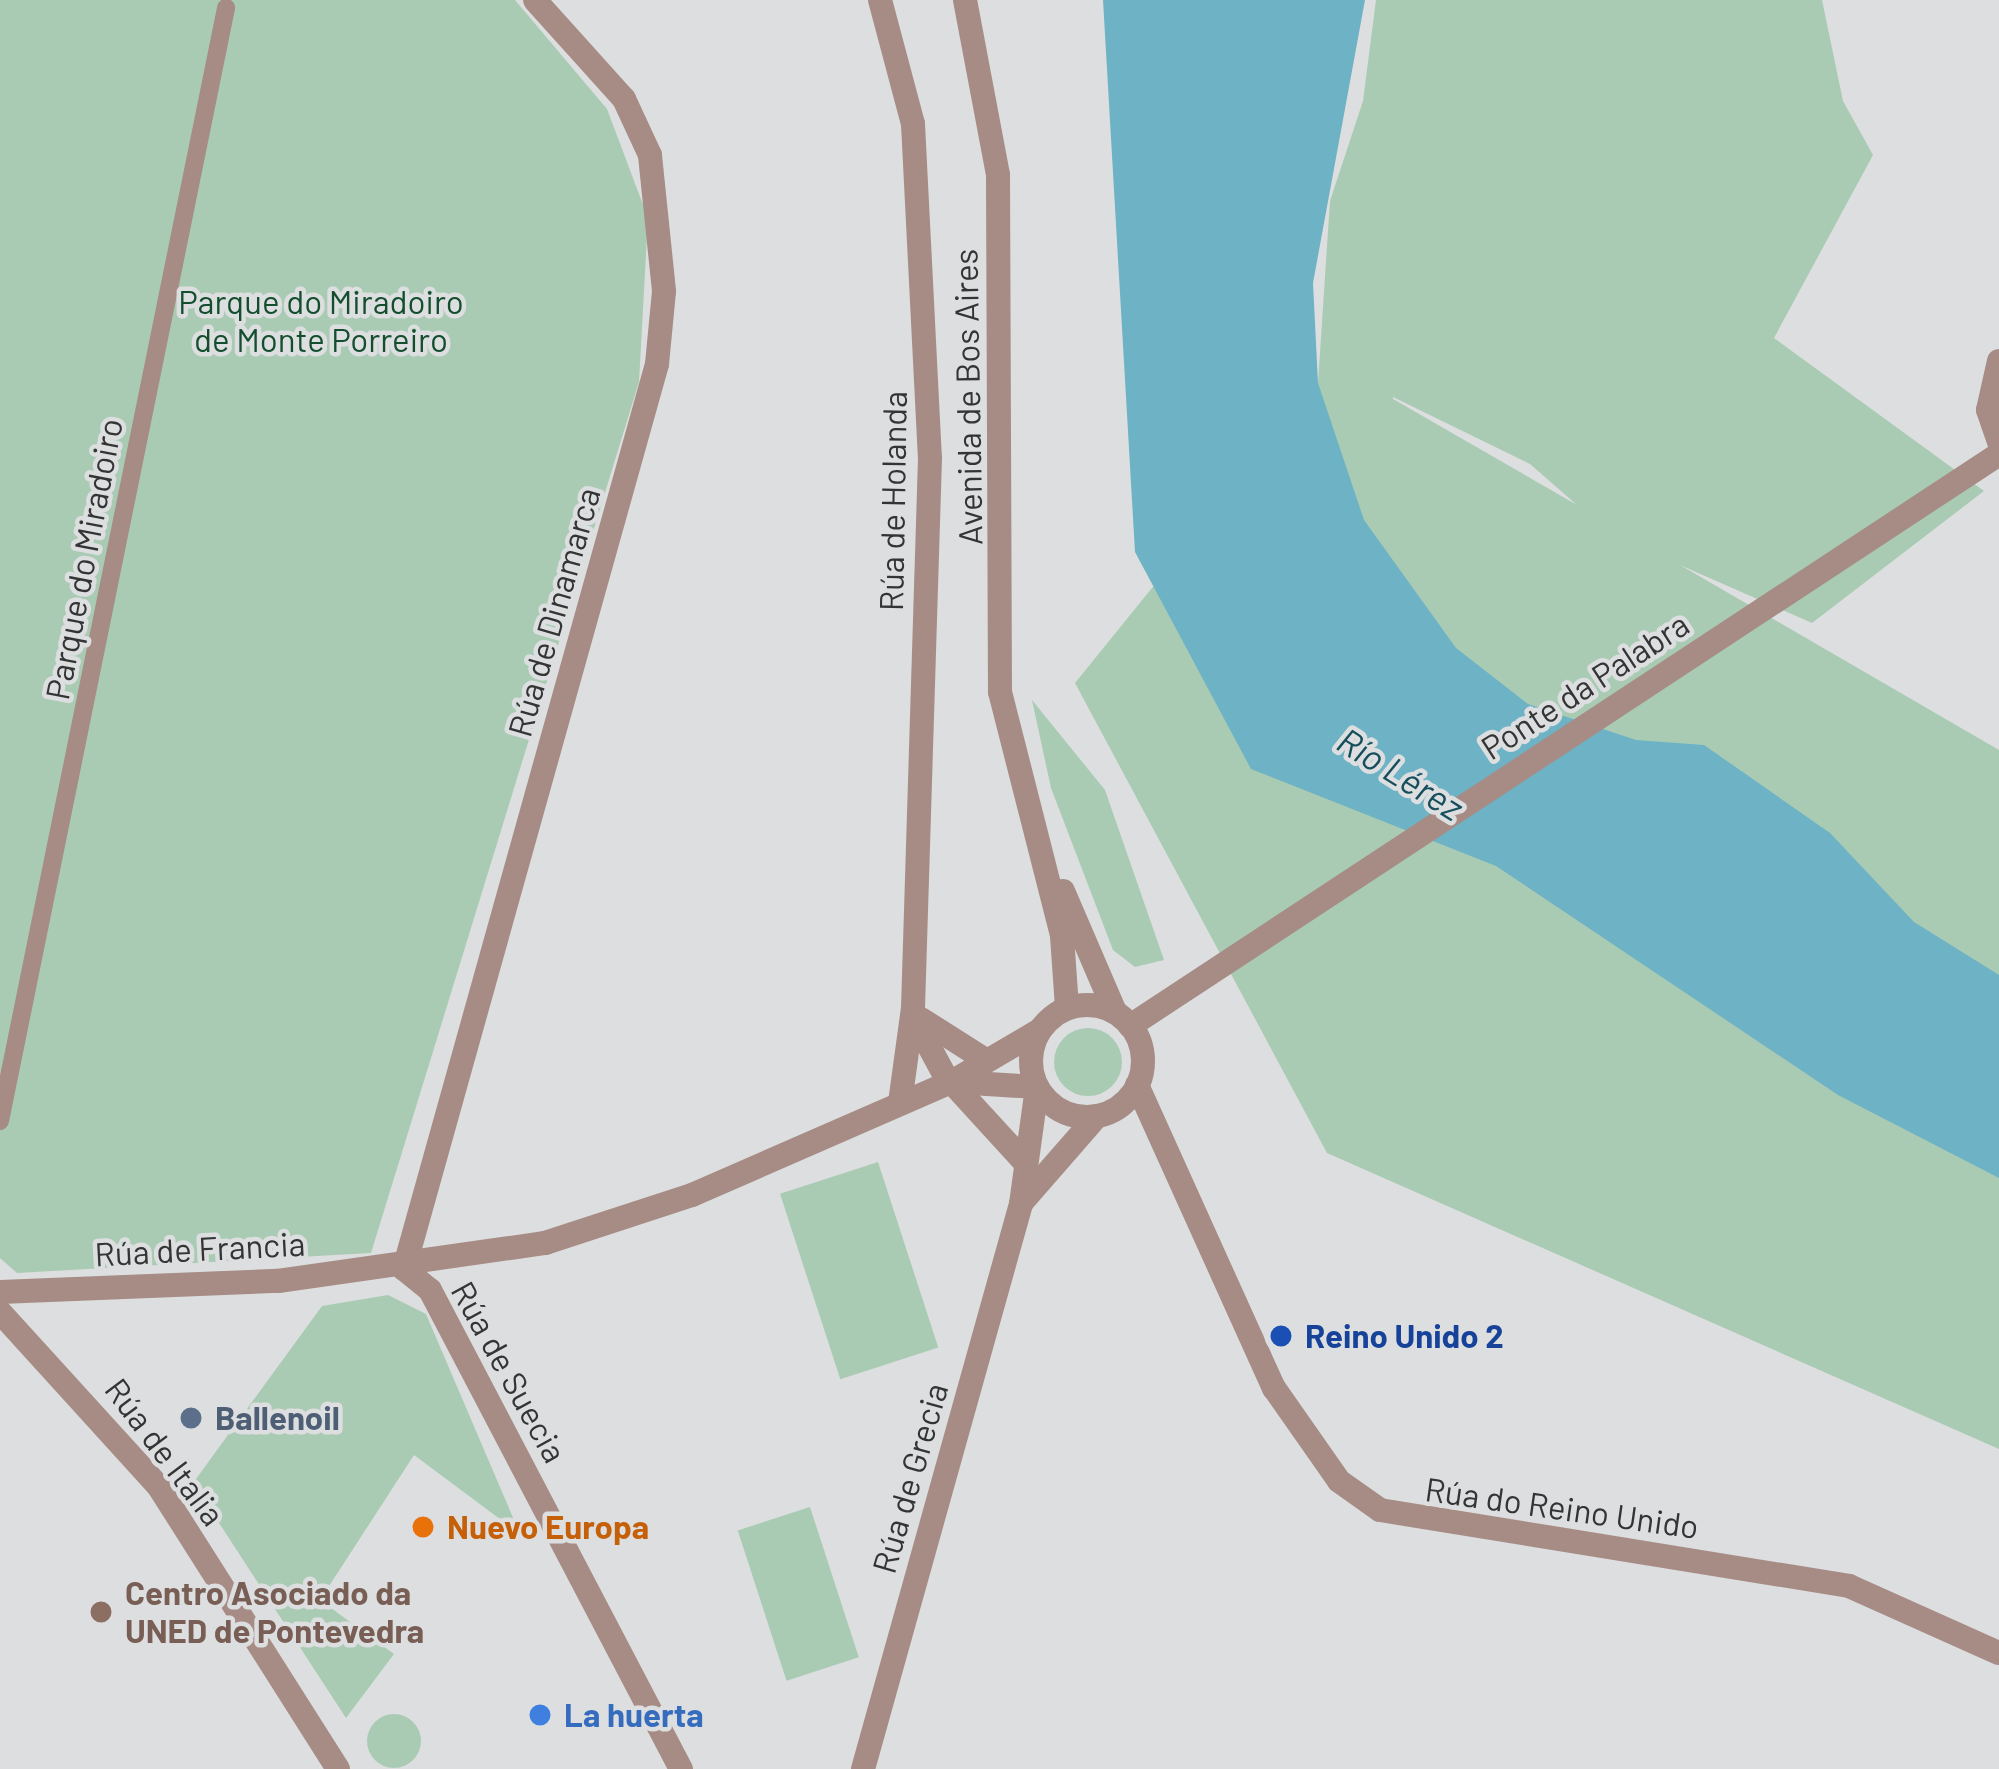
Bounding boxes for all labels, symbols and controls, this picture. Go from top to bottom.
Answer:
street label: Avenida de Bos Aires [946,249,990,545]
park label: Parque do Miradoiro de Monte Porreiro [178,282,464,360]
street label: Rúa de Holanda [871,391,915,611]
street label: Parque do Miradoiro [37,415,131,703]
street label: Rúa de Dinamarca [500,483,608,741]
street label: Ponte da Palabra [1474,604,1696,768]
water label: Río Lérez [1330,718,1472,828]
street label: Rúa de Francia [94,1224,306,1274]
street label: Rúa de Suecia [443,1275,575,1469]
place label: Reino Unido 2 [1305,1316,1504,1356]
marker: Reino Unido 2 [1268,1323,1294,1349]
street label: Rúa de Italia [97,1371,233,1533]
street label: Rúa de Grecia [864,1378,956,1578]
place label: Ballenoil [215,1398,340,1438]
marker: Ballenoil [178,1405,204,1431]
street label: Rúa do Reino Unido [1423,1469,1701,1547]
place label: Nuevo Europa [447,1507,649,1547]
marker: Nuevo Europa [410,1514,436,1540]
place label: Centro Asociado da UNED de Pontevedra [125,1573,424,1651]
marker: Centro Asociado da UNED de Pontevedra [88,1599,114,1625]
place label: La huerta [564,1695,704,1735]
marker: La huerta [527,1702,553,1728]

